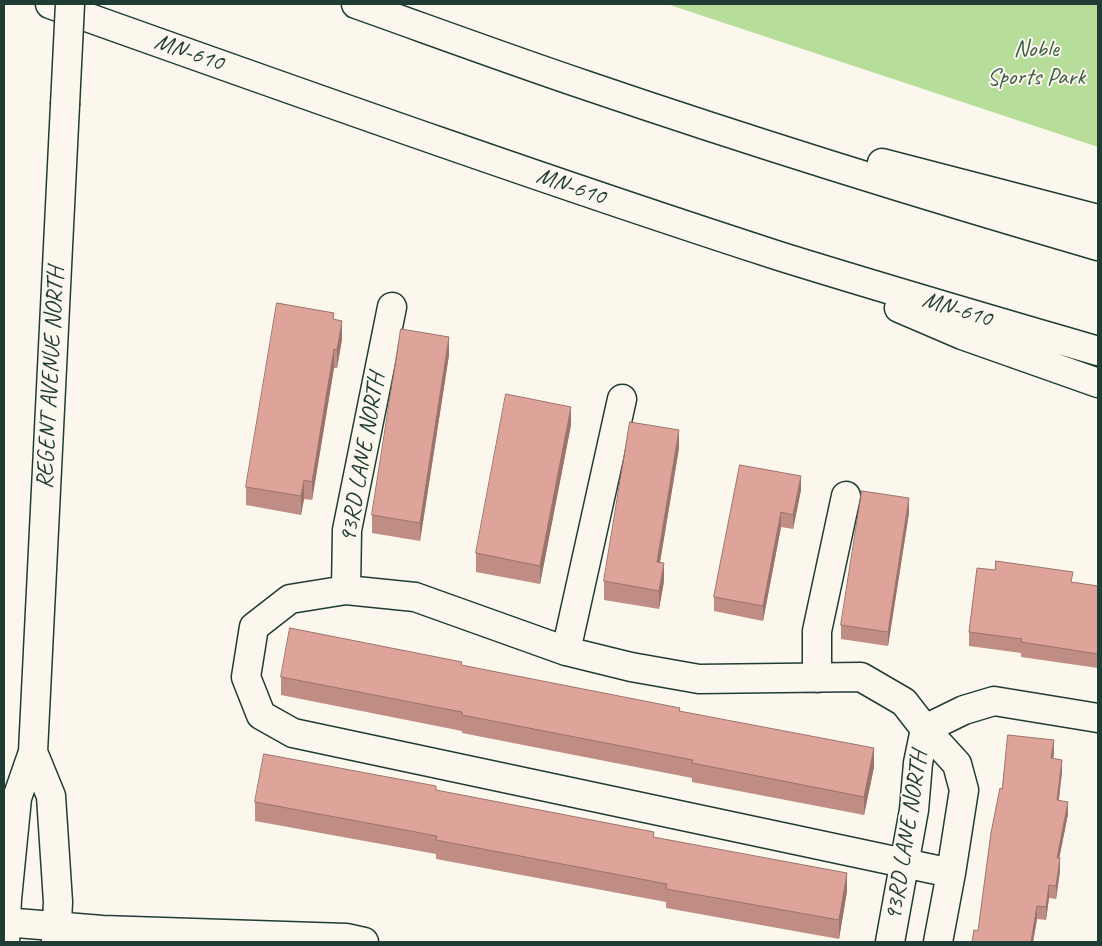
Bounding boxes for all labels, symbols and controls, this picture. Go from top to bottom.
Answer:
street label: MN-610 [151,28,227,78]
park label: Noble Sports Park [987,36,1085,92]
street label: MN-610 [533,162,609,212]
street label: REGENT AVENUE NORTH [31,266,71,490]
street label: MN-610 [919,286,995,334]
street label: 93RD LANE NORTH [334,371,392,545]
street label: 93RD LANE NORTH [879,749,935,923]

